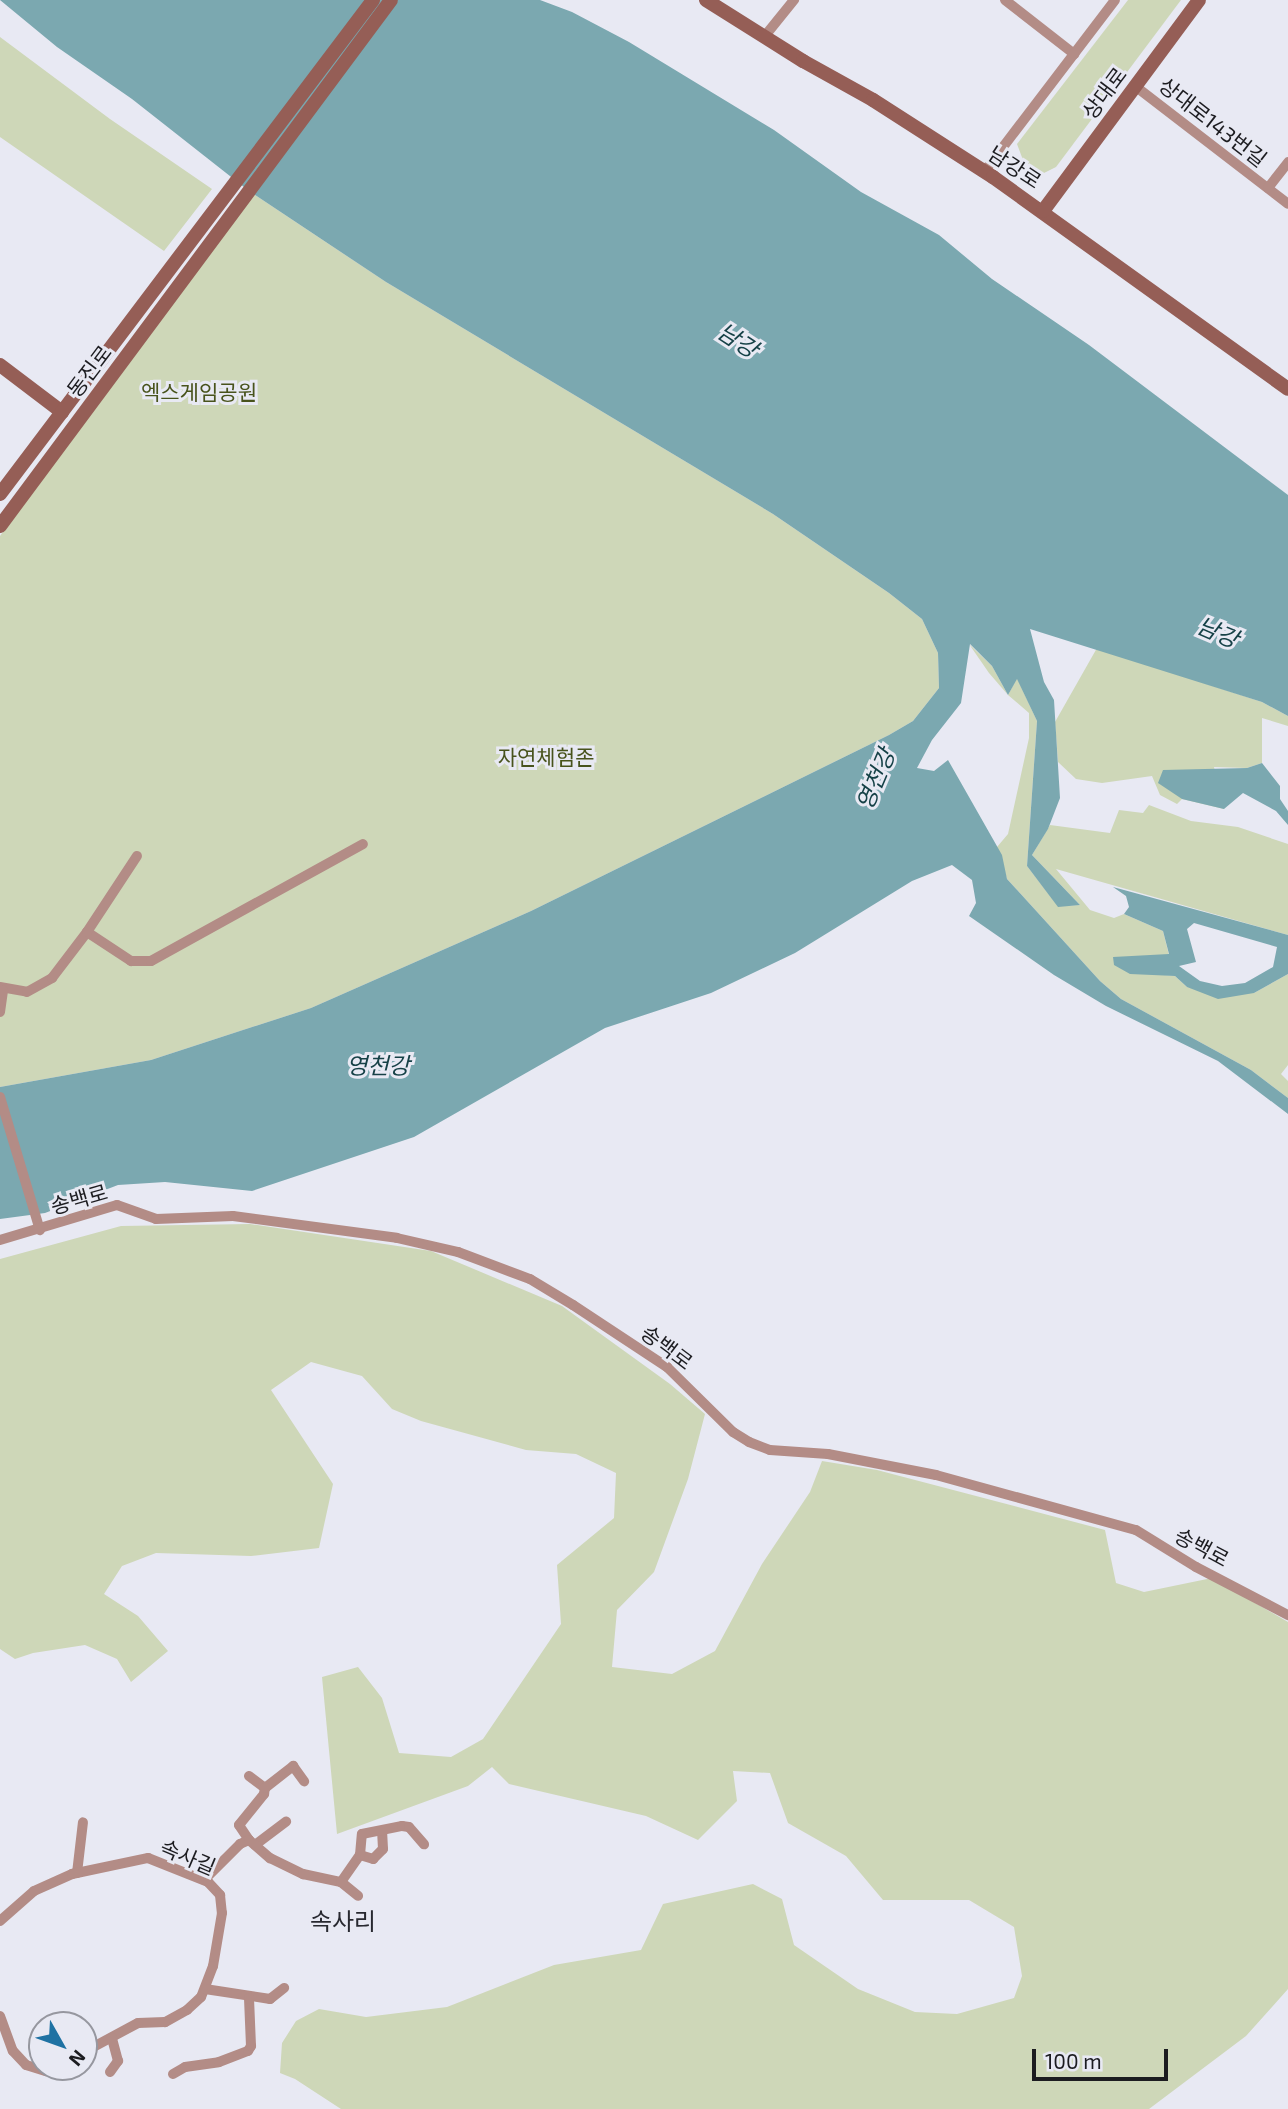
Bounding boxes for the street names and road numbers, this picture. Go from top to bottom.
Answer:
street label: 상대로 [1076,62,1132,124]
street label: 상대로143번길 [1154,72,1272,172]
street label: 남강로 [984,141,1046,193]
street label: 동진로 [61,340,117,402]
street label: 송백로 [48,1179,110,1219]
street label: 송백로 [636,1319,698,1375]
street label: 송백로 [1170,1522,1234,1572]
street label: 속사길 [156,1834,220,1880]

